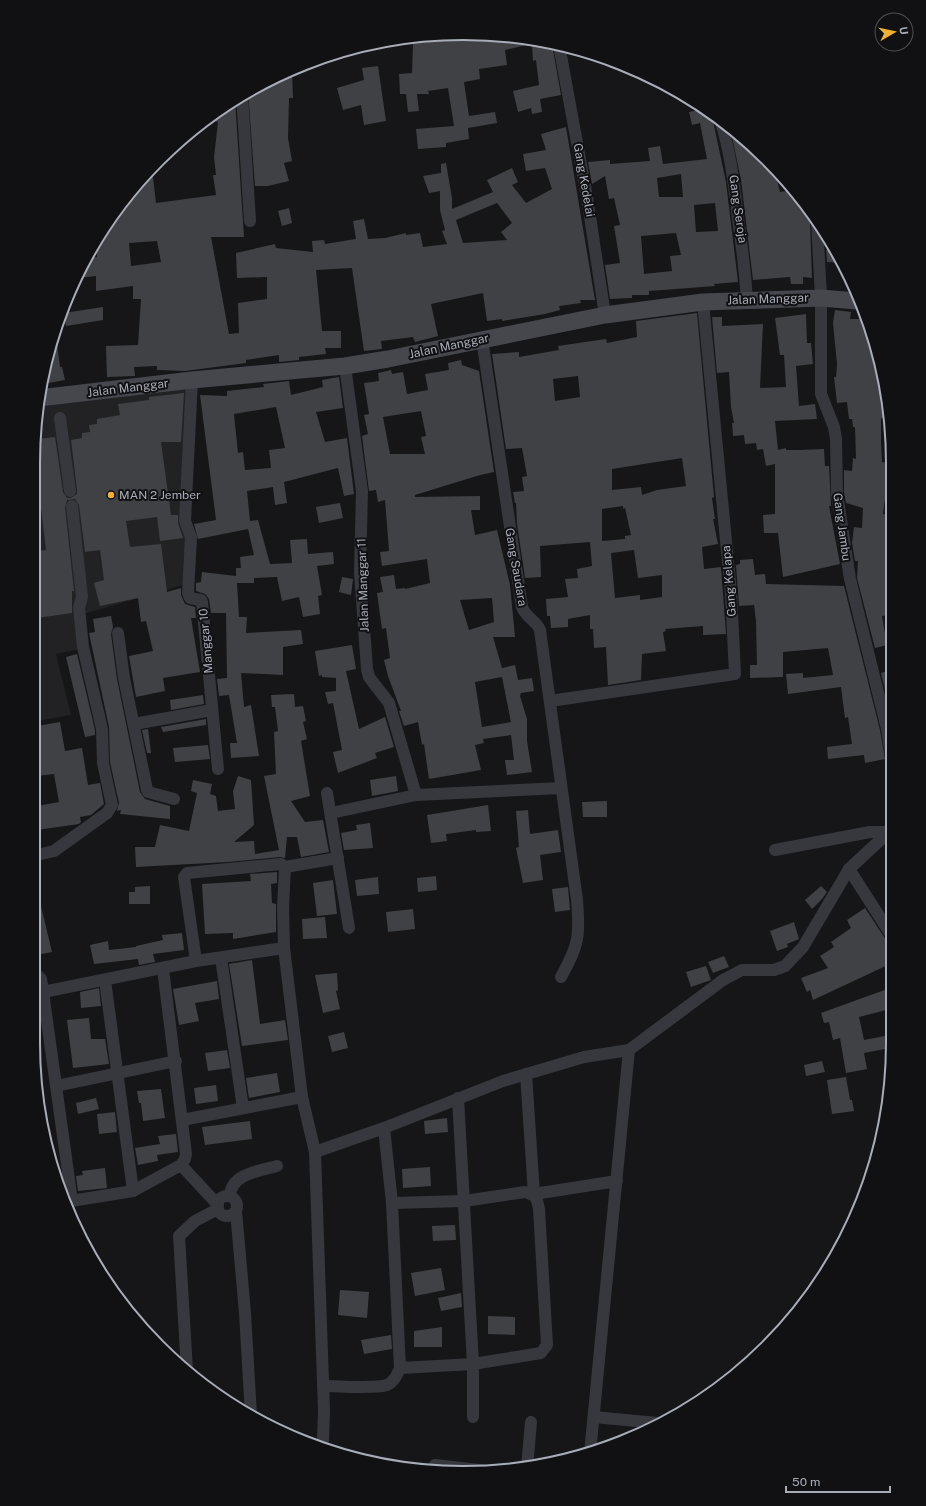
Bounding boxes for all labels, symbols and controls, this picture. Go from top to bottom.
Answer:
north arrow [874,12,914,52]
text: U [897,26,910,35]
street label: Gang Kedelai [571,142,597,218]
street label: Gang Seroja [726,174,750,244]
street label: Jalan Manggar [727,291,809,307]
street label: Jalan Manggar [408,331,491,361]
street label: Jalan Manggar [87,376,170,400]
place label: MAN 2 Jember [119,488,201,502]
marker: MAN 2 Jember [106,490,116,500]
street label: Gang Jambu [830,492,854,562]
street label: Gang Saudara [502,527,530,607]
street label: Jalan Manggar 11 [354,538,372,632]
street label: Gang Kelapa [719,545,739,617]
street label: Manggar 10 [196,608,216,674]
scale bar [786,1468,890,1494]
text: 50 m [792,1475,820,1489]

